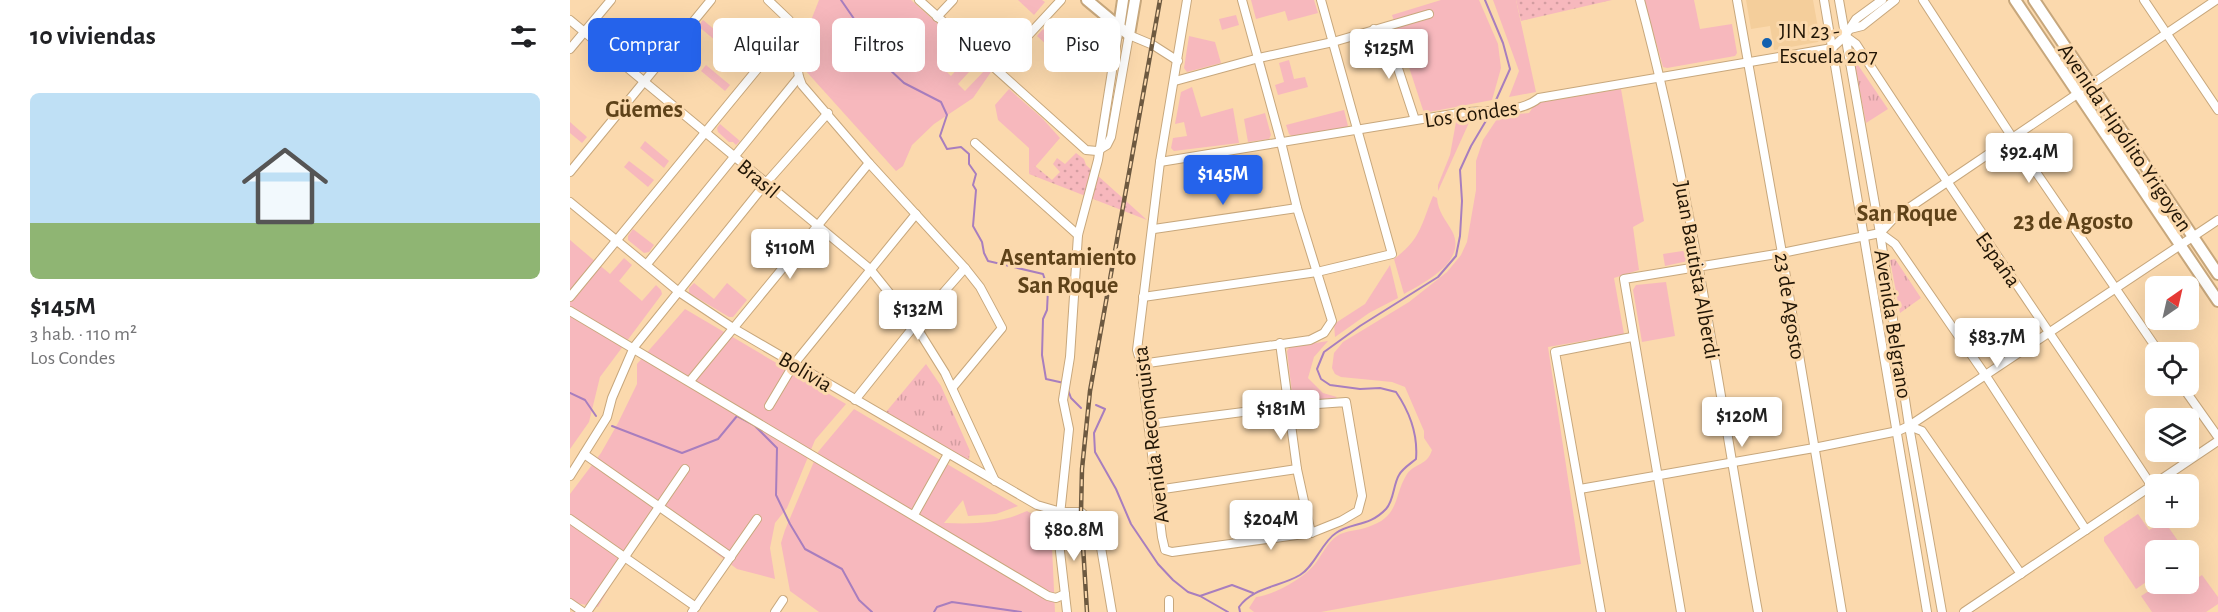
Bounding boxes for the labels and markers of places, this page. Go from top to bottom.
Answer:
place label: JIN 23 - Escuela 207 [1779,20,1878,67]
pin: $125M [1347,29,1431,80]
marker: JIN 23 - Escuela 207 [1760,36,1774,50]
pin: $92.4M [1980,133,2078,184]
pin: $145M [1181,155,1265,206]
pin: $110M [748,229,832,280]
pin: $132M [876,290,960,341]
pin: $83.7M [1948,318,2046,369]
pin: $181M [1239,390,1323,441]
pin: $120M [1700,397,1784,448]
pin: $204M [1229,500,1313,551]
pin: $80.8M [1025,511,1123,562]

